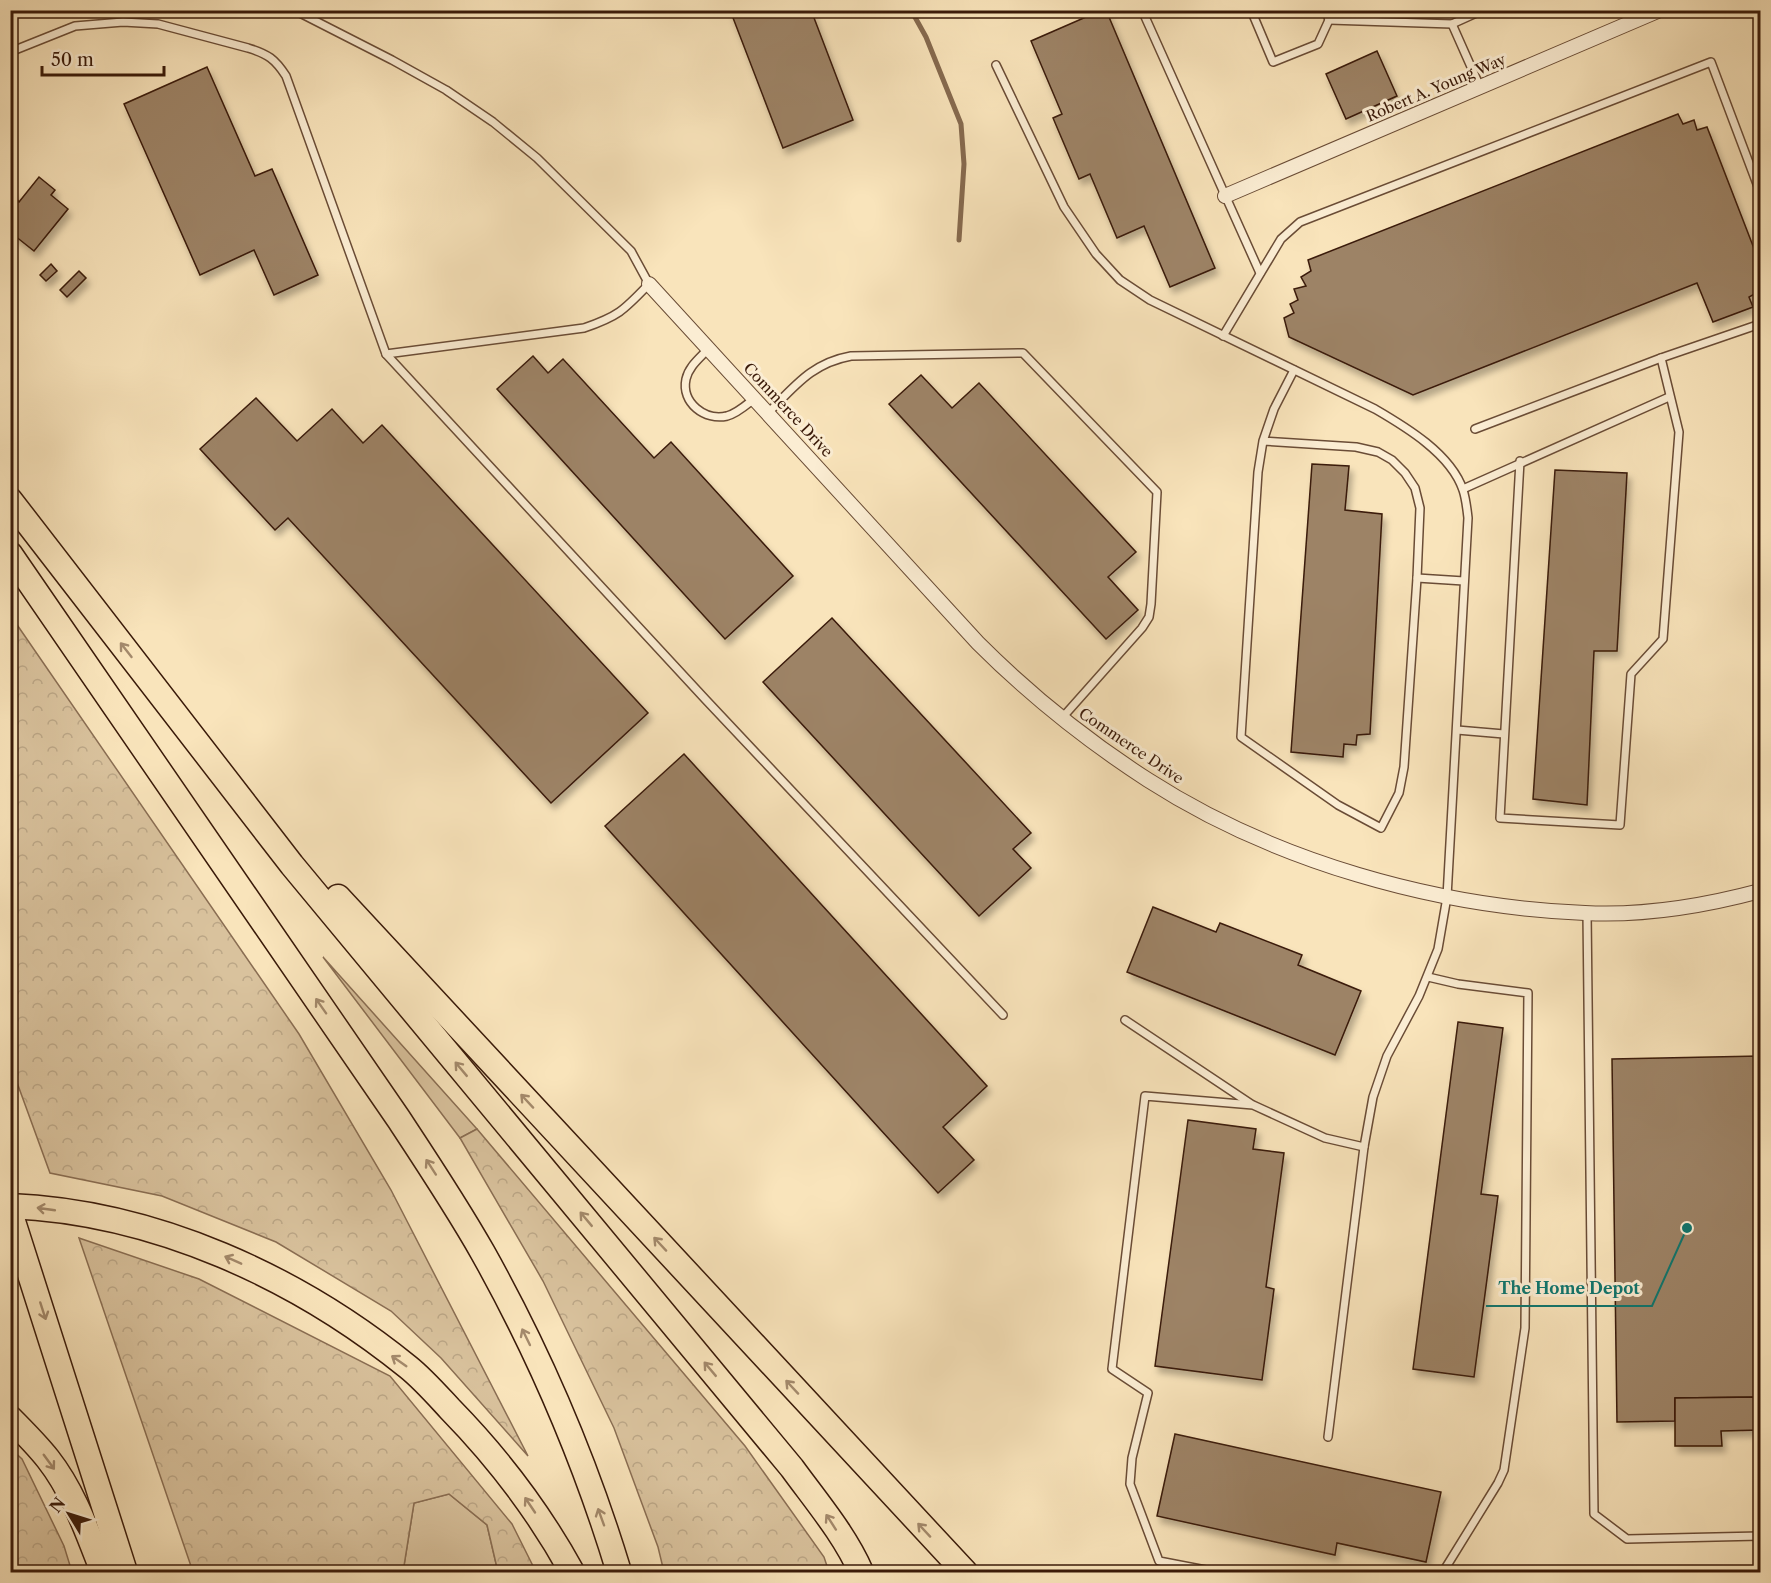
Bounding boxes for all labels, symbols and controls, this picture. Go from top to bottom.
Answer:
scale bar [42,39,164,77]
text: 50 m [51,49,94,71]
street label: Robert A. Young Way [1363,49,1509,126]
street label: Commerce Drive [740,358,837,461]
one-way arrow [120,642,133,658]
street label: Commerce Drive [1075,703,1187,788]
one-way arrow [315,998,327,1014]
one-way arrow [455,1061,468,1077]
one-way arrow [520,1094,534,1109]
one-way arrow [424,1159,436,1176]
one-way arrow [36,1203,56,1214]
one-way arrow [579,1212,593,1227]
one-way arrow [653,1237,667,1252]
one-way arrow [225,1254,243,1265]
callout: The Home Depot [1486,1272,1652,1306]
text: The Home Depot [1498,1278,1640,1298]
one-way arrow [38,1301,49,1320]
one-way arrow [520,1329,532,1346]
one-way arrow [392,1355,408,1367]
one-way arrow [704,1362,717,1378]
one-way arrow [785,1380,799,1395]
one-way arrow [43,1453,55,1469]
north arrow [39,1484,99,1544]
text: N [45,1493,69,1516]
one-way arrow [524,1497,536,1513]
one-way arrow [594,1508,605,1527]
one-way arrow [825,1515,837,1531]
one-way arrow [917,1523,932,1538]

